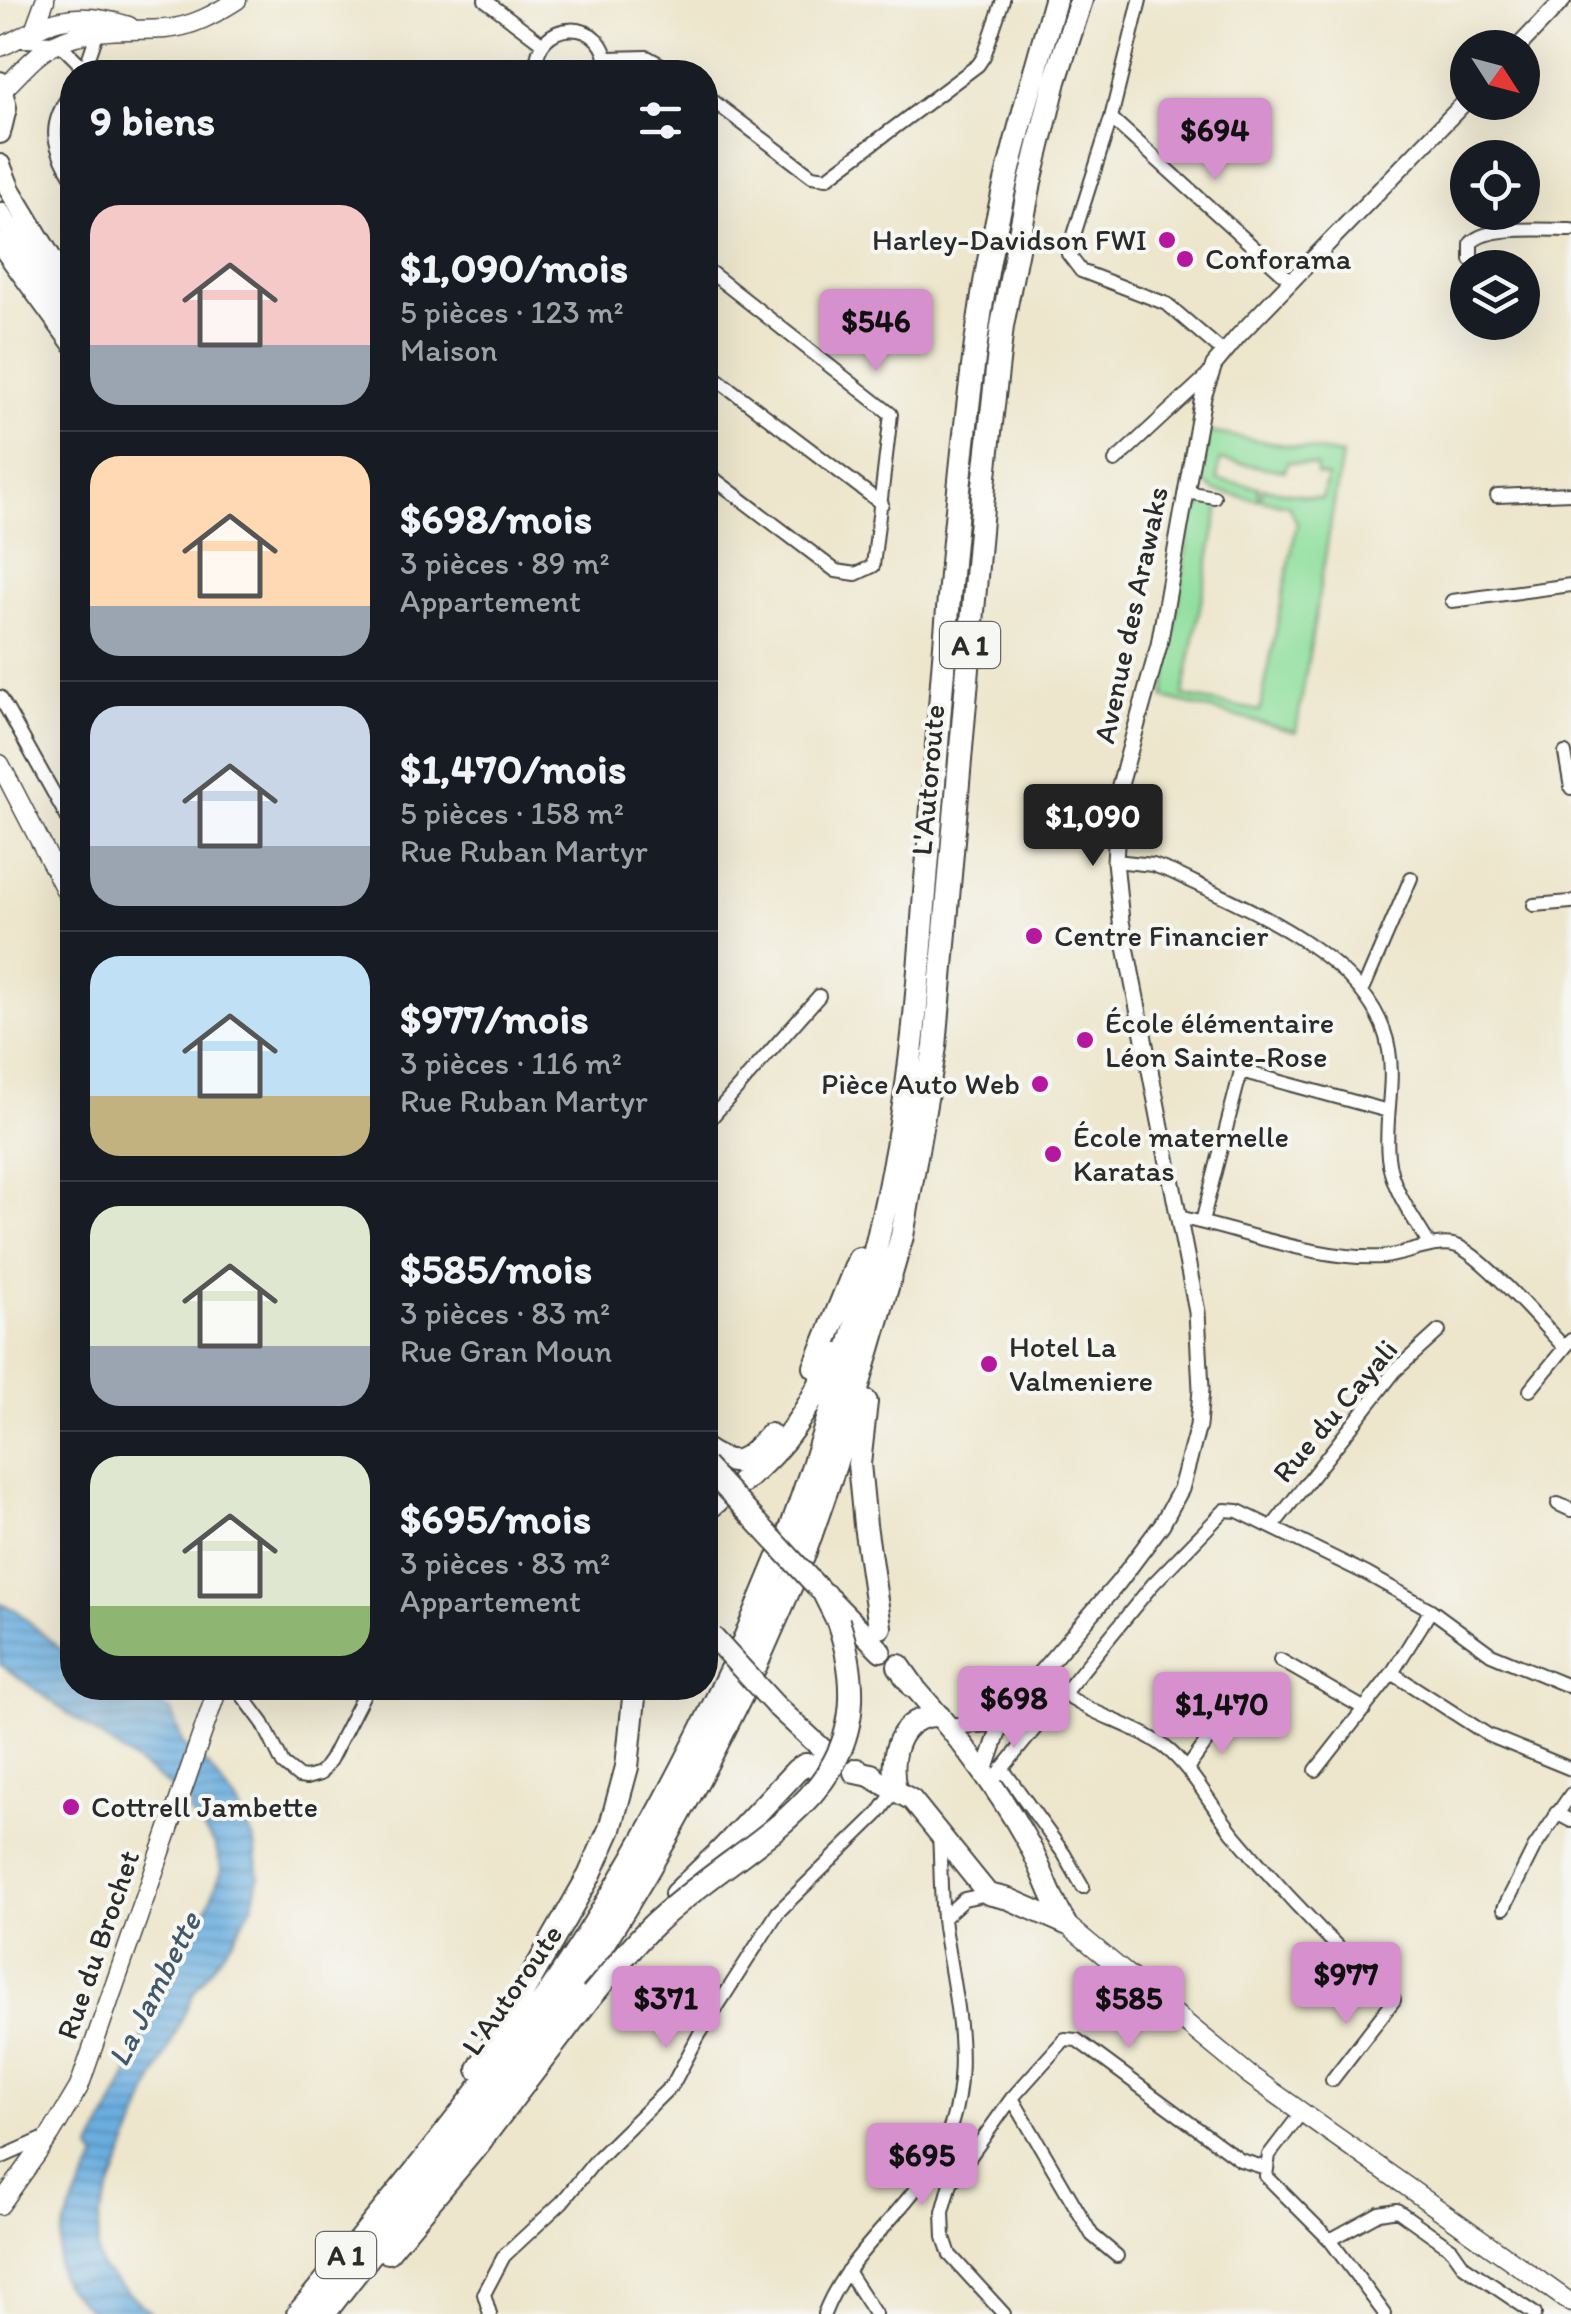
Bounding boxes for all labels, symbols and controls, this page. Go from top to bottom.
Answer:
north arrow [1450,30,1540,120]
map controls [1450,30,1540,340]
icon: filters [633,93,688,148]
text: 9 biens [90,95,215,146]
pin: $694 [1156,98,1274,183]
text: $694 [1180,111,1250,149]
button: locate [1450,140,1540,230]
place label: Harley-Davidson FWI [872,221,1147,258]
marker: Harley-Davidson FWI [1156,229,1178,251]
place label: Conforama [1205,240,1352,277]
text: $1,090/mois [400,242,628,293]
icon: home [170,245,290,365]
marker: Conforama [1174,248,1196,270]
button: layers [1450,250,1540,340]
pin: $546 [817,289,935,374]
text: 5 pièces · 123 m² [400,293,624,331]
text: $546 [841,302,911,340]
text: Maison [400,331,498,369]
street label: Avenue des Arawaks [1085,483,1176,747]
text: $698/mois [400,493,592,544]
icon: home [170,496,290,616]
text: 3 pièces · 89 m² [400,544,610,582]
text: Appartement [400,582,581,620]
road number: A 1 [940,622,1000,668]
street label: L'Autoroute [902,703,953,857]
text: $1,470/mois [400,743,626,794]
icon: home [170,746,290,866]
pin: $1,090 [1012,784,1174,869]
text: 5 pièces · 158 m² [400,794,624,832]
text: $1,090 [1046,797,1140,835]
text: Rue Ruban Martyr [400,832,648,870]
place label: Centre Financier [1054,917,1268,954]
marker: Centre Financier [1023,925,1045,947]
text: $977/mois [400,993,589,1044]
icon: home [170,996,290,1116]
place label: École élémentaire Léon Sainte-Rose [1105,1004,1334,1075]
marker: École élémentaire Léon Sainte-Rose [1074,1029,1096,1051]
text: 3 pièces · 116 m² [400,1044,622,1082]
place label: Pièce Auto Web [821,1065,1020,1102]
marker: Pièce Auto Web [1029,1073,1051,1095]
text: Rue Ruban Martyr [400,1082,648,1120]
place label: École maternelle Karatas [1073,1118,1289,1189]
marker: École maternelle Karatas [1042,1143,1064,1165]
text: $585/mois [400,1243,592,1294]
icon: home [170,1246,290,1366]
text: 3 pièces · 83 m² [400,1294,610,1332]
place label: Hotel La Valmeniere [1009,1328,1153,1399]
text: Rue Gran Moun [400,1332,612,1370]
street label: Rue du Cayali [1264,1332,1405,1490]
marker: Hotel La Valmeniere [978,1353,1000,1375]
text: $695/mois [400,1493,591,1544]
icon: home [170,1496,290,1616]
text: 3 pièces · 83 m² [400,1544,610,1582]
text: Appartement [400,1582,581,1620]
pin: $698 [955,1666,1073,1751]
pin: $1,470 [1141,1672,1303,1757]
text: $698 [980,1679,1048,1717]
text: $1,470 [1175,1685,1269,1723]
place label: Cottrell Jambette [91,1788,318,1825]
marker: Cottrell Jambette [60,1796,82,1818]
street label: Rue du Brochet [48,1845,147,2044]
water label: La Jambette [99,1904,210,2072]
street label: L'Autoroute [453,1917,570,2062]
pin: $977 [1287,1942,1405,2027]
text: $977 [1314,1955,1378,1993]
pin: $371 [607,1966,725,2051]
pin: $585 [1070,1966,1188,2051]
text: $371 [634,1979,698,2017]
text: $585 [1095,1979,1163,2017]
pin: $695 [863,2123,981,2208]
text: $695 [889,2136,955,2174]
road number: A 1 [316,2232,376,2278]

